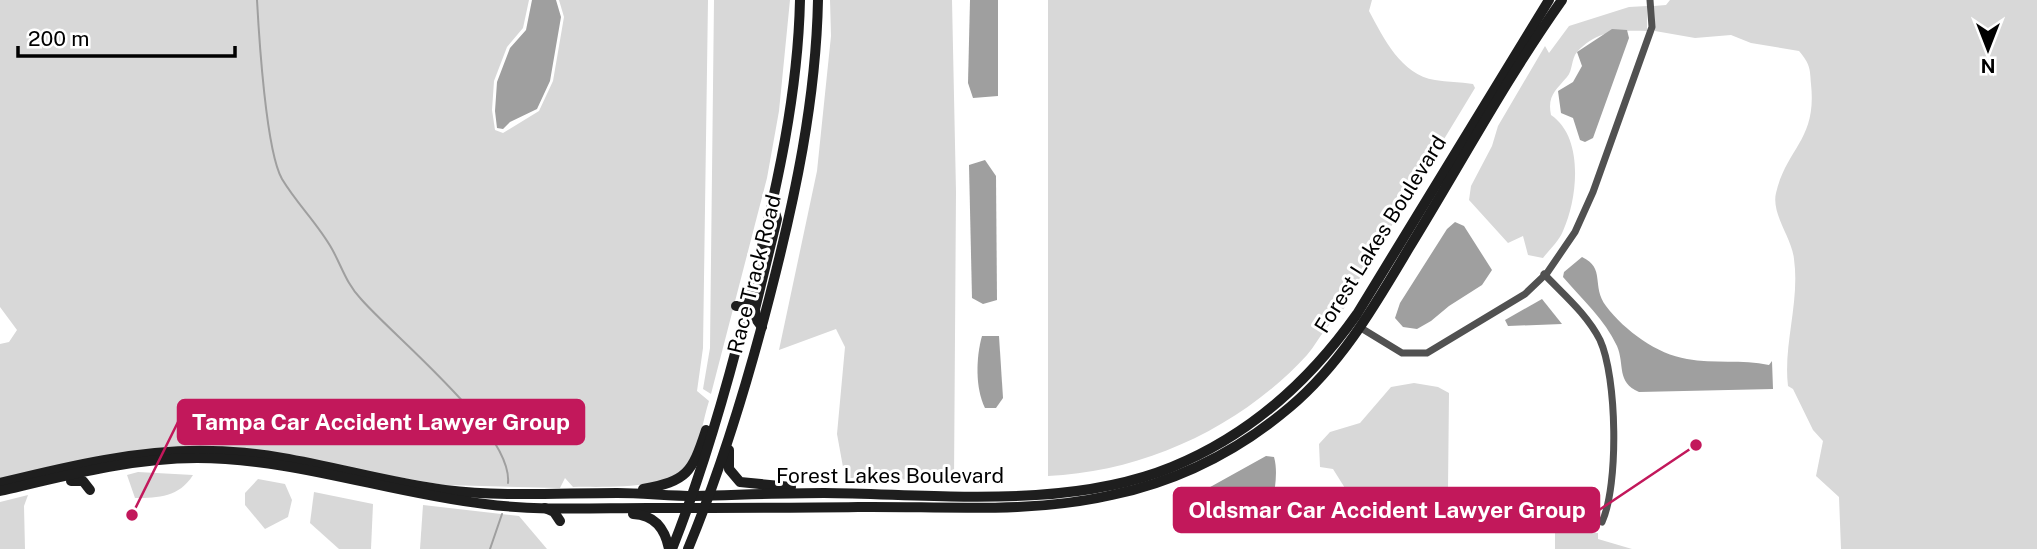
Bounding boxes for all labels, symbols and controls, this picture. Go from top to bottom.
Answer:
scale bar [18,14,234,58]
north arrow [1953,14,2023,84]
text: 200 m [28,26,89,51]
text: N [1981,55,1995,77]
street label: Forest Lakes Boulevard [1309,131,1451,337]
street label: Race Track Road [722,192,786,356]
callout: Tampa Car Accident Lawyer Group [178,400,584,444]
text: Tampa Car Accident Lawyer Group [192,408,570,435]
street label: Forest Lakes Boulevard [776,463,1004,488]
callout: Oldsmar Car Accident Lawyer Group [1174,488,1599,532]
text: Oldsmar Car Accident Lawyer Group [1188,496,1586,523]

